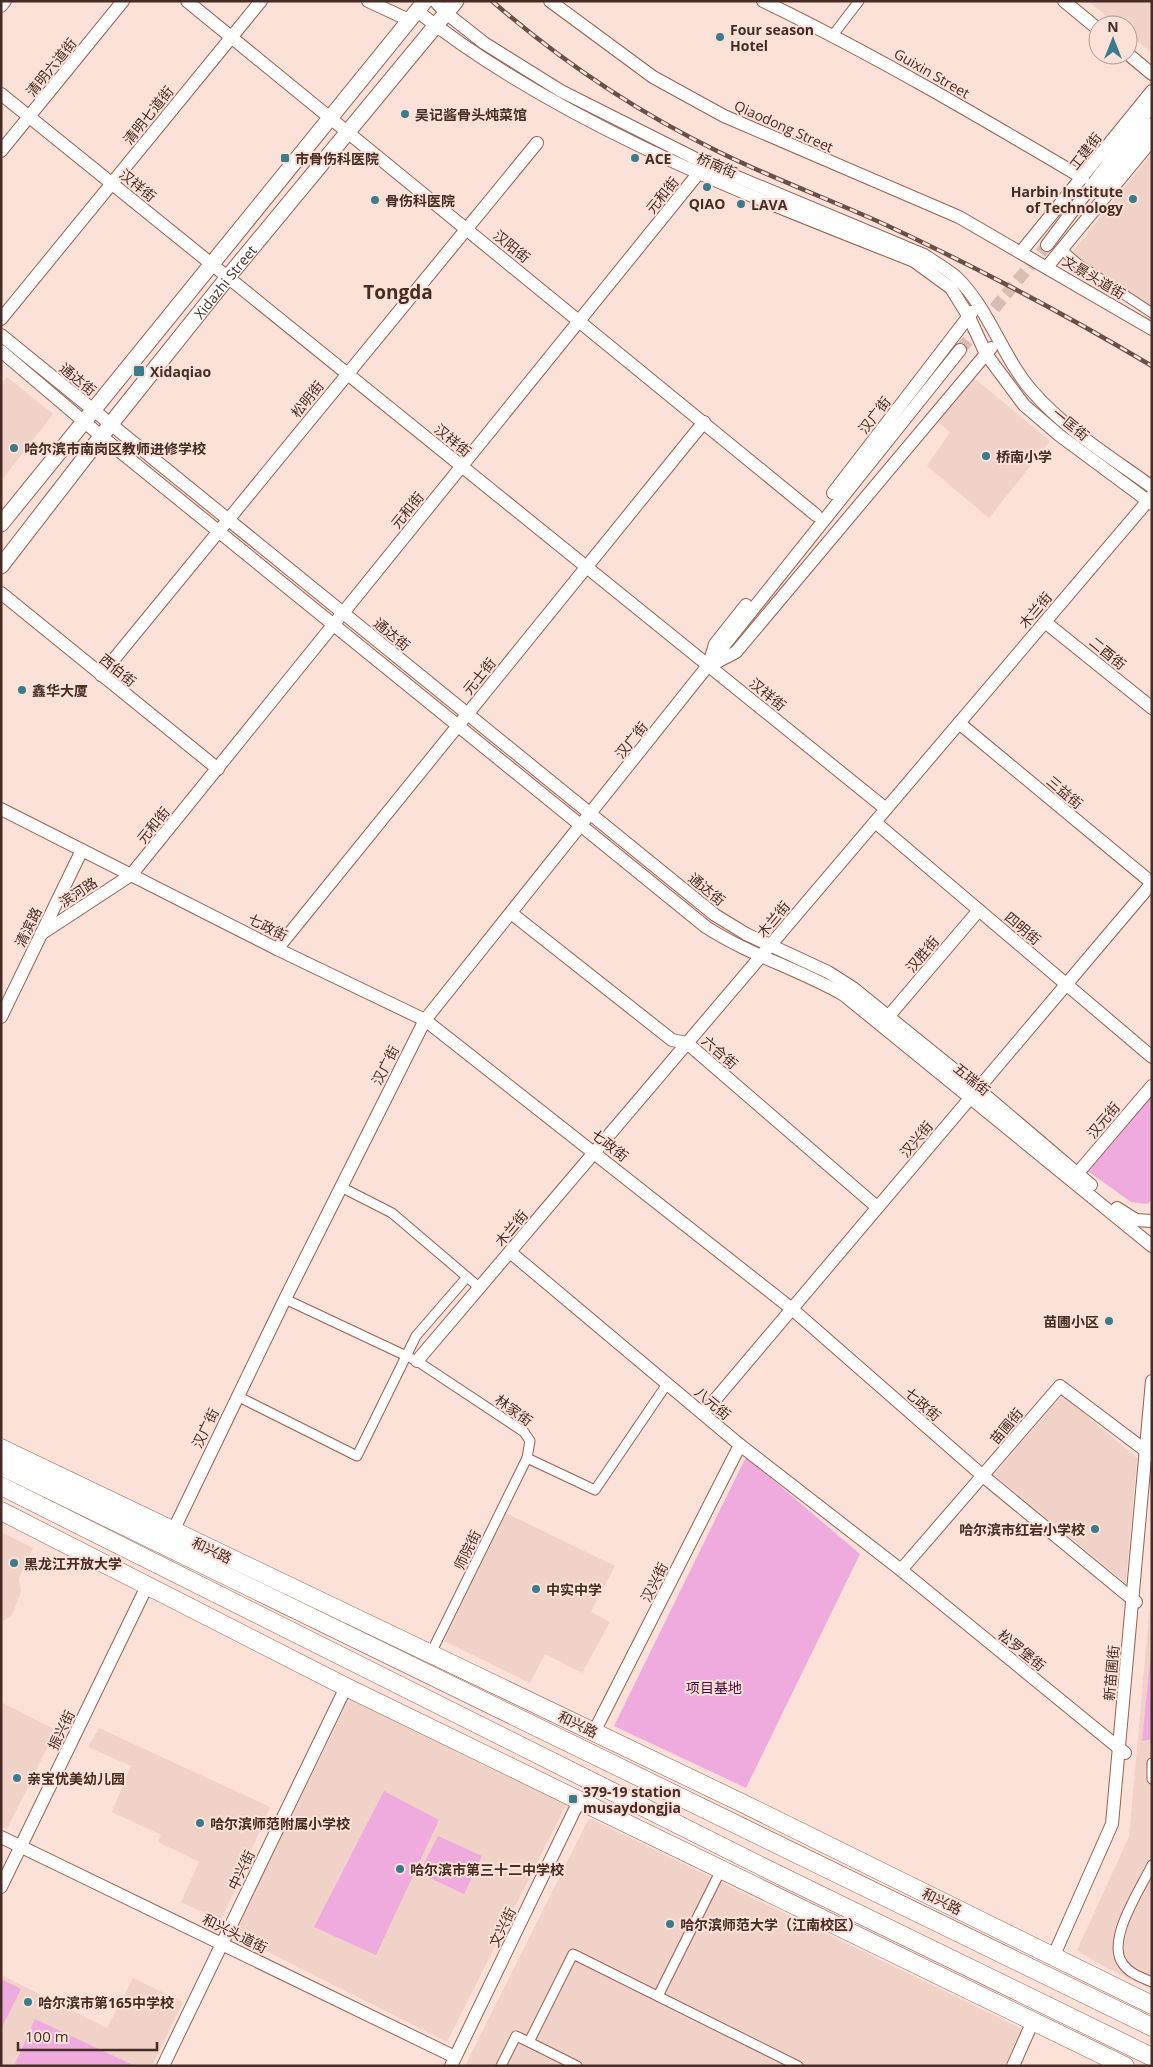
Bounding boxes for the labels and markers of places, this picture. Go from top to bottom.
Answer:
place label: Four season Hotel [730,20,814,55]
marker: Four season Hotel [714,31,726,43]
place label: 吴记酱骨头炖菜馆 [415,105,527,124]
marker: 吴记酱骨头炖菜馆 [399,108,411,120]
place label: 市骨伤科医院 [295,149,379,168]
place label: ACE [645,149,672,168]
marker: 市骨伤科医院 [279,152,291,164]
marker: ACE [629,152,641,164]
marker: QIAO [701,181,713,193]
place label: Harbin Institute of Technology [1011,182,1123,217]
place label: 骨伤科医院 [385,191,455,210]
marker: Harbin Institute of Technology [1127,193,1139,205]
marker: 骨伤科医院 [369,194,381,206]
place label: QIAO [689,194,725,213]
place label: LAVA [751,195,788,214]
marker: LAVA [735,198,747,210]
place label: Xidaqiao [150,362,212,381]
marker: Xidaqiao [132,364,146,378]
place label: 哈尔滨市南岗区教师进修学校 [24,439,206,458]
marker: 哈尔滨市南岗区教师进修学校 [8,442,20,454]
place label: 桥南小学 [996,447,1052,466]
marker: 桥南小学 [980,450,992,462]
place label: 鑫华大厦 [32,681,88,700]
marker: 鑫华大厦 [16,684,28,696]
place label: 苗圃小区 [1043,1312,1099,1331]
marker: 苗圃小区 [1103,1315,1115,1327]
place label: 哈尔滨市红岩小学校 [959,1520,1085,1539]
marker: 哈尔滨市红岩小学校 [1089,1523,1101,1535]
place label: 黑龙江开放大学 [24,1554,122,1573]
marker: 黑龙江开放大学 [8,1557,20,1569]
place label: 中实中学 [546,1580,602,1599]
marker: 中实中学 [530,1583,542,1595]
place label: 亲宝优美幼儿园 [27,1769,125,1788]
marker: 亲宝优美幼儿园 [11,1772,23,1784]
place label: 379-19 station musaydongjia [583,1782,681,1817]
marker: 379-19 station musaydongjia [567,1793,579,1805]
place label: 哈尔滨师范附属小学校 [210,1814,350,1833]
marker: 哈尔滨师范附属小学校 [194,1817,206,1829]
place label: 哈尔滨市第三十二中学校 [410,1860,564,1879]
marker: 哈尔滨市第三十二中学校 [394,1863,406,1875]
place label: 哈尔滨师范大学（江南校区） [680,1915,862,1934]
marker: 哈尔滨师范大学（江南校区） [664,1918,676,1930]
place label: 哈尔滨市第165中学校 [38,1993,174,2012]
marker: 哈尔滨市第165中学校 [22,1996,34,2008]

